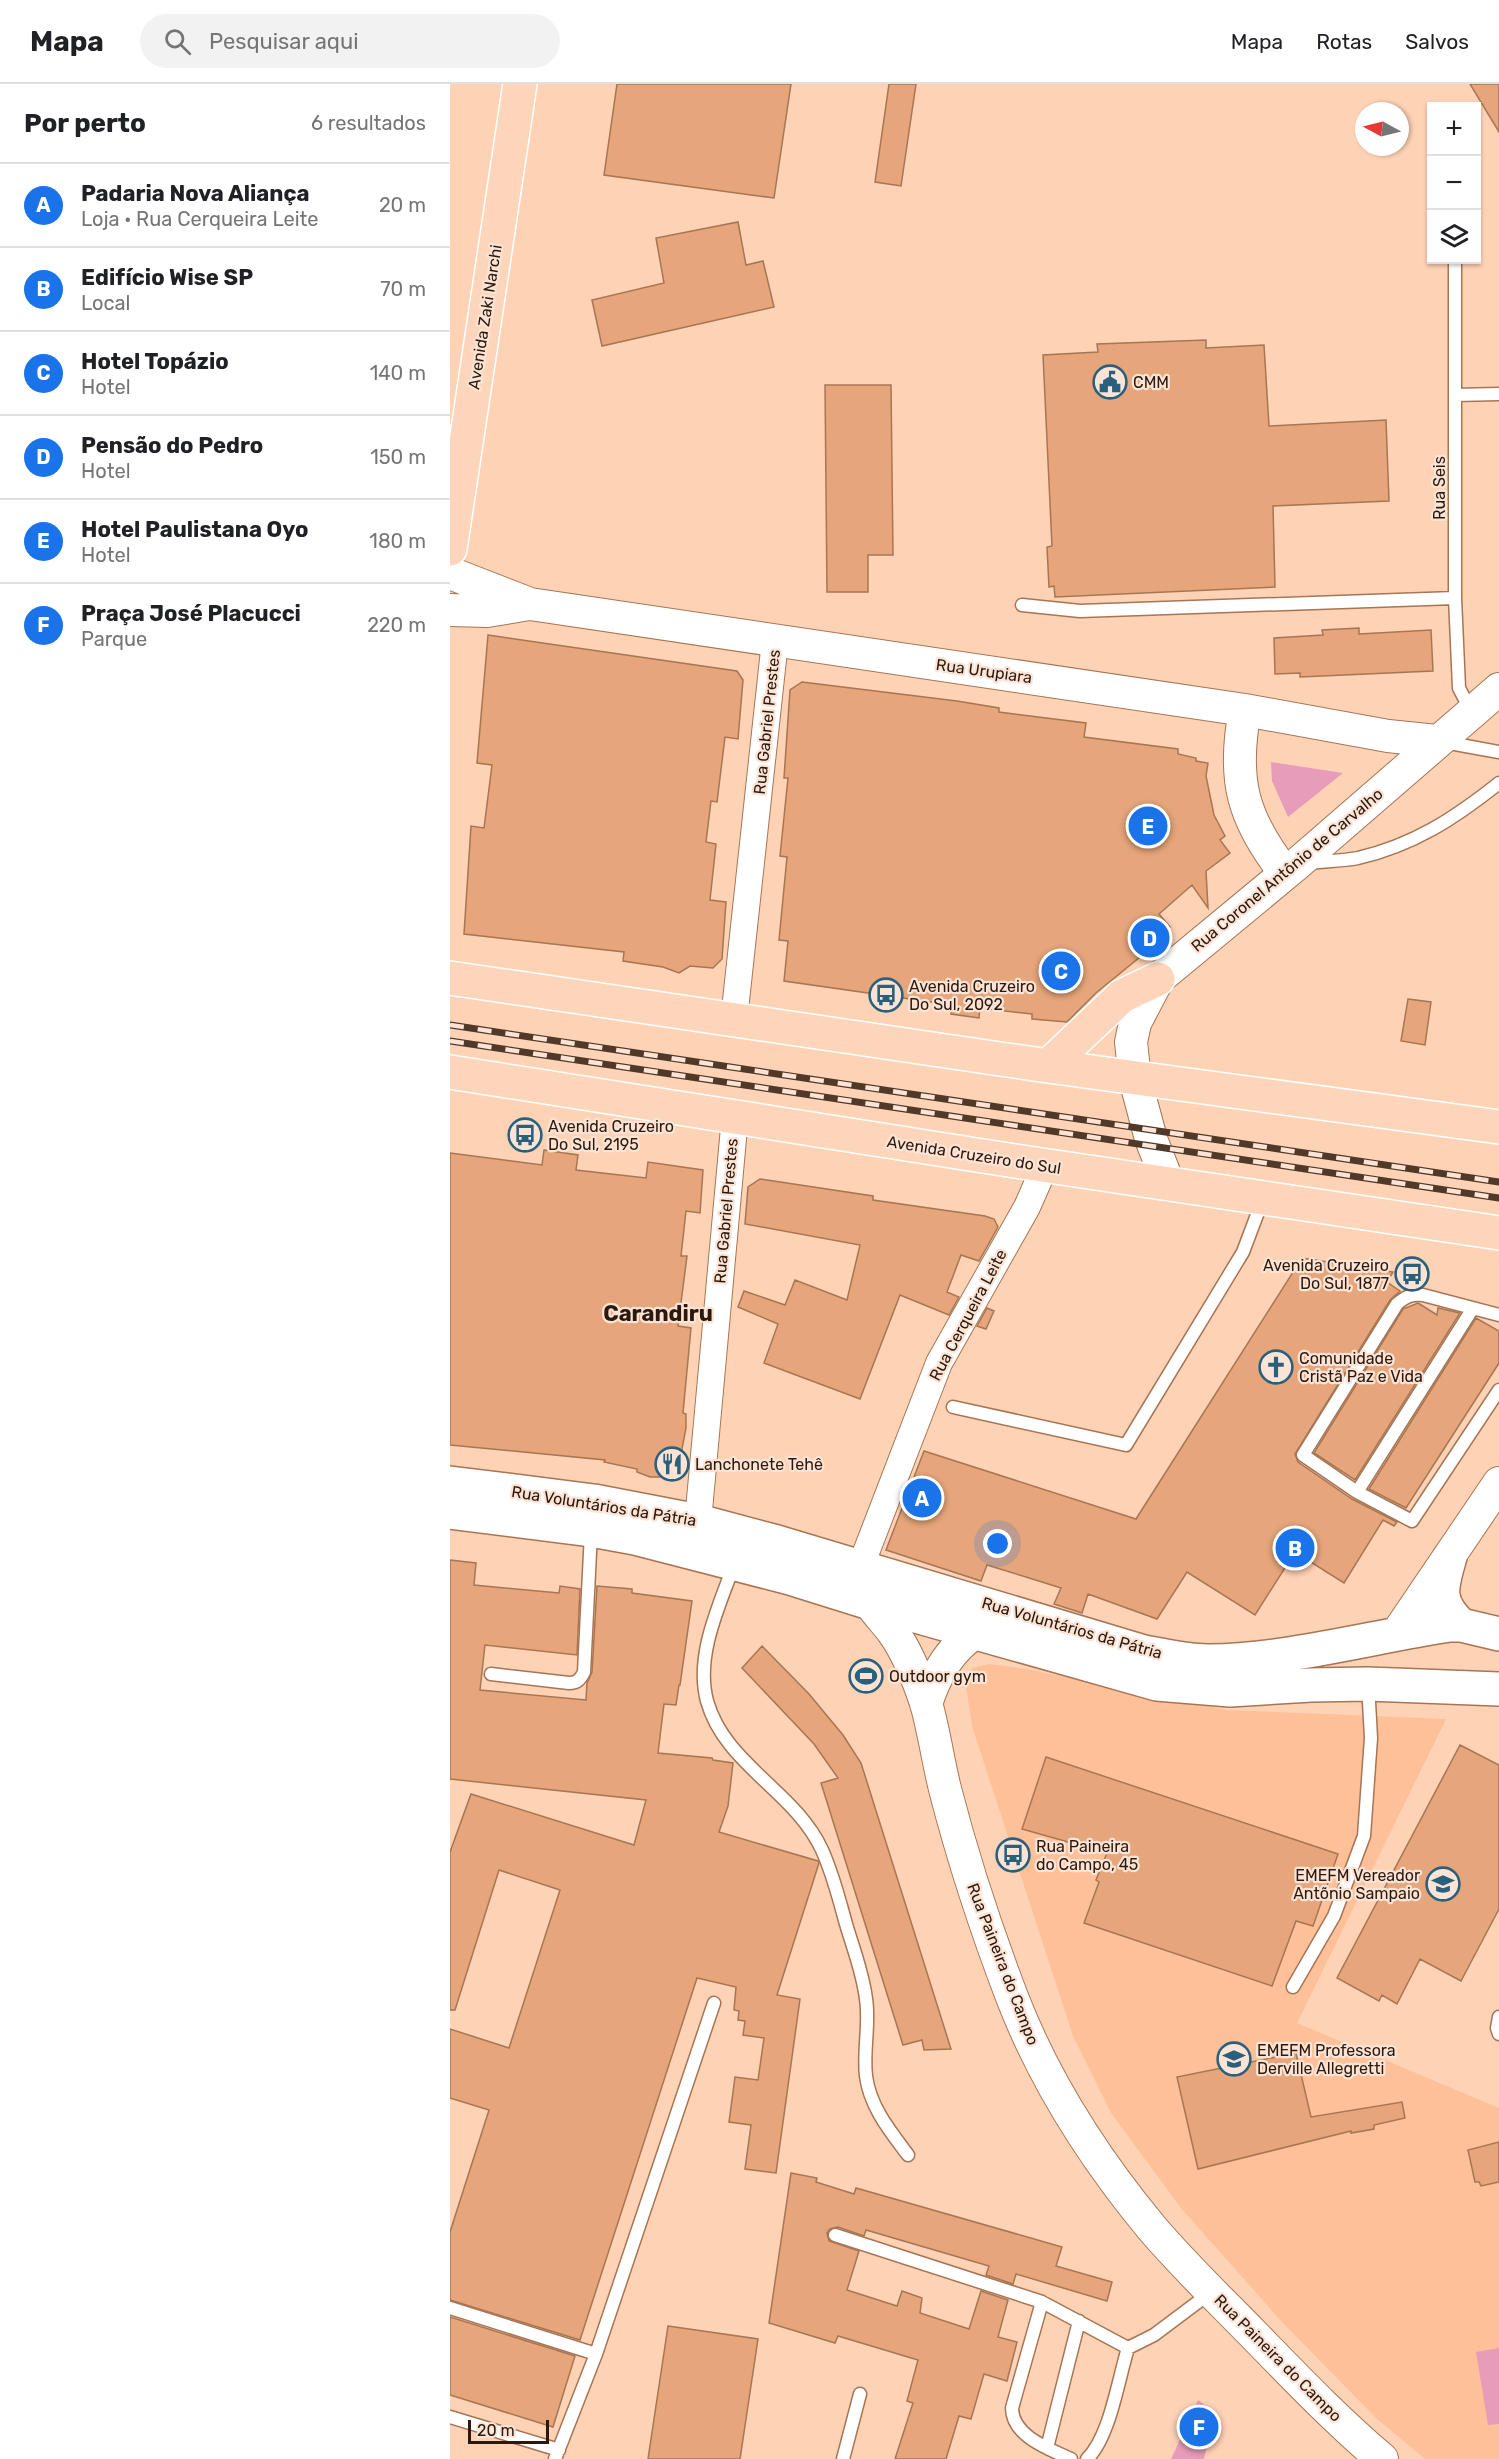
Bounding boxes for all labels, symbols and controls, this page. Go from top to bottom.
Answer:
search box [140,14,560,68]
text: Mapa [30,25,104,58]
icon: search [161,25,194,58]
text: Pesquisar aqui [209,28,359,55]
text: Mapa [1231,29,1283,54]
text: Rotas [1316,29,1372,54]
text: Salvos [1405,29,1469,54]
north arrow [1355,102,1409,156]
map controls [1427,102,1481,264]
button: + [1427,102,1481,156]
text: Por perto [24,108,146,139]
text: 6 resultados [311,111,426,135]
button: − [1427,156,1481,210]
text: Padaria Nova Aliança [81,180,309,207]
text: A [36,193,51,217]
text: 20 m [379,193,426,217]
text: Loja · Rua Cerqueira Leite [81,207,319,231]
button: layers [1427,210,1481,264]
street label: Avenida Zaki Narchi [464,243,506,391]
text: Edifício Wise SP [81,264,253,291]
text: B [36,277,51,301]
text: 70 m [380,277,426,301]
text: Local [81,291,130,315]
text: Hotel Topázio [81,348,229,375]
text: C [36,361,51,385]
text: 140 m [370,361,426,385]
public building icon: CMM [1092,364,1128,400]
place label: CMM [1133,373,1169,392]
text: Hotel [81,375,131,399]
text: Pensão do Pedro [81,432,263,459]
text: D [36,445,51,469]
text: 150 m [370,445,426,469]
street label: Rua Seis [1430,456,1449,520]
text: Hotel [81,459,131,483]
text: Hotel Paulistana Oyo [81,516,308,543]
text: E [37,529,50,553]
text: 180 m [369,529,426,553]
text: Hotel [81,543,131,567]
text: Praça José Placucci [81,600,301,627]
text: F [37,613,50,637]
text: 220 m [367,613,426,637]
text: Parque [81,627,147,651]
street label: Rua Gabriel Prestes [750,649,784,795]
street label: Rua Urupiara [935,655,1033,687]
street label: Rua Coronel Antônio de Carvalho [1187,784,1387,956]
pin: E [1128,804,1168,848]
pin: D [1130,916,1170,960]
pin: C [1042,948,1080,994]
bus stop icon: Avenida Cruzeiro Do Sul, 2092 [868,977,904,1013]
place label: Avenida Cruzeiro Do Sul, 2092 [909,977,1035,1014]
bus stop icon: Avenida Cruzeiro Do Sul, 2195 [507,1117,543,1153]
place label: Avenida Cruzeiro Do Sul, 2195 [548,1117,674,1154]
street label: Avenida Cruzeiro do Sul [886,1132,1062,1178]
street label: Rua Gabriel Prestes [710,1138,742,1284]
street label: Rua Cerqueira Leite [925,1246,1011,1384]
place label: Avenida Cruzeiro Do Sul, 1877 [1263,1256,1389,1293]
bus stop icon: Avenida Cruzeiro Do Sul, 1877 [1394,1256,1430,1292]
district label: Carandiru [603,1300,713,1327]
church icon: Comunidade Cristã Paz e Vida [1258,1349,1294,1385]
place label: Comunidade Cristã Paz e Vida [1299,1349,1423,1386]
restaurant icon: Lanchonete Tehê [654,1446,690,1482]
place label: Lanchonete Tehê [695,1455,823,1474]
pin: A [902,1476,942,1520]
street label: Rua Voluntários da Pátria [510,1482,698,1530]
pin: B [1276,1526,1314,1570]
your location [983,1529,1012,1558]
street label: Rua Voluntários da Pátria [980,1593,1164,1663]
sports icon: Outdoor gym [848,1658,884,1694]
place label: Outdoor gym [889,1667,986,1686]
bus stop icon: Rua Paineira do Campo, 45 [995,1837,1031,1873]
place label: Rua Paineira do Campo, 45 [1036,1837,1138,1874]
place label: EMEFM Vereador Antõnio Sampaio [1293,1866,1420,1903]
school or university icon: EMEFM Vereador Antõnio Sampaio [1425,1866,1461,1902]
street label: Rua Paineira do Campo [963,1880,1043,2048]
school or university icon: EMEFM Professora Derville Allegretti [1216,2041,1252,2077]
place label: EMEFM Professora Derville Allegretti [1257,2041,1396,2078]
street label: Rua Paineira do Campo [1210,2290,1346,2426]
pin: F [1180,2404,1218,2450]
scale bar [468,2417,549,2444]
text: 20 m [477,2421,515,2440]

